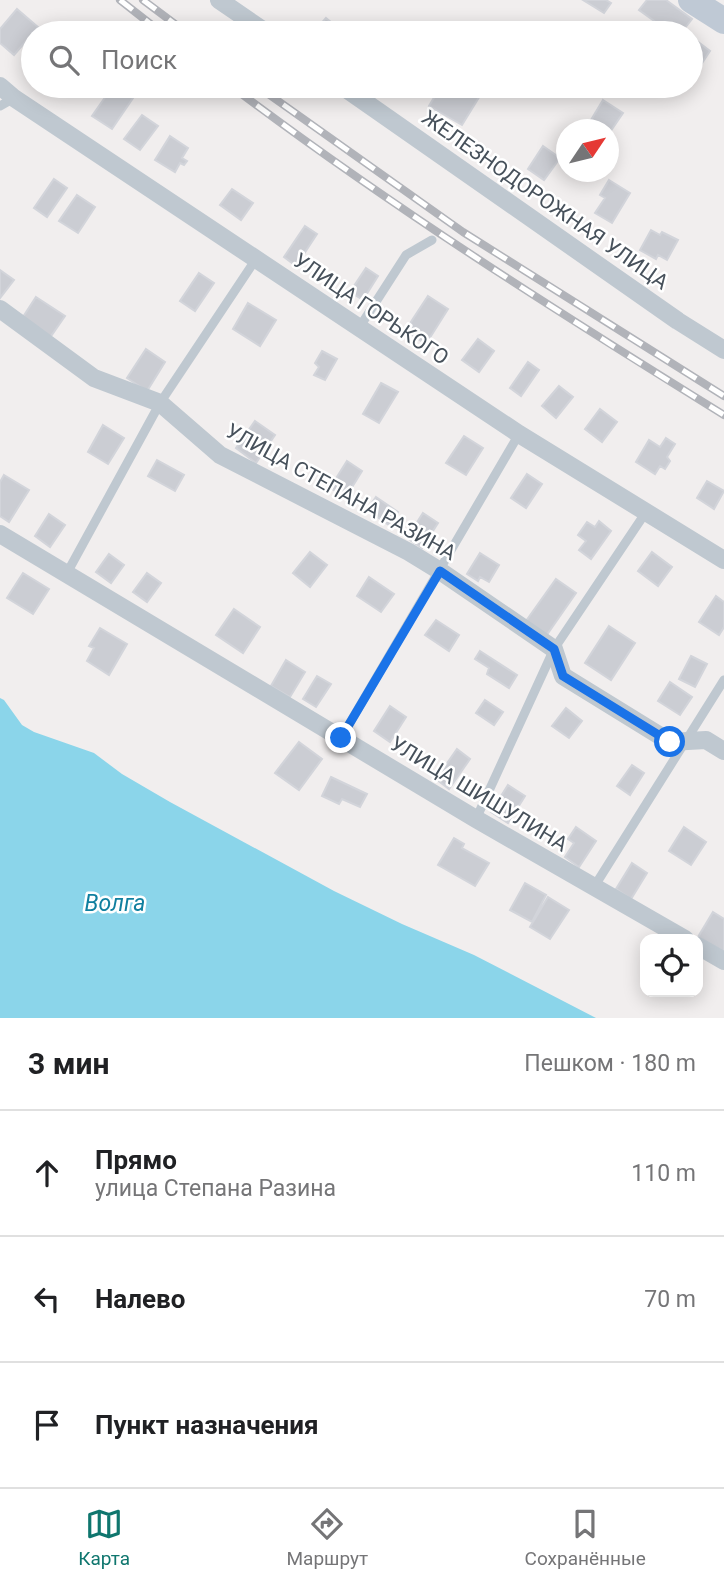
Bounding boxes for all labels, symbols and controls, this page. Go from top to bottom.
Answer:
search box [21,21,703,98]
icon: search [45,41,83,79]
text: Поиск [101,45,177,75]
street label: ЖЕЛЕЗНОДОРОЖНАЯ УЛИЦА [417,106,673,295]
north arrow [556,119,619,182]
street label: УЛИЦА ГОРЬКОГО [289,248,453,370]
street label: УЛИЦА СТЕПАНА РАЗИНА [222,419,461,566]
route end [325,722,356,753]
route start [654,726,685,757]
street label: УЛИЦА ШИШУЛИНА [386,731,572,857]
water label: Волга [85,890,145,917]
map controls [640,934,703,997]
button: locate [640,934,703,997]
text: 3 мин [28,1046,109,1081]
text: Пешком · 180 m [524,1050,696,1077]
text: Прямо [95,1145,177,1175]
icon: ahead [28,1154,66,1192]
text: 110 m [631,1160,696,1187]
text: улица Степана Разина [95,1175,336,1202]
icon: left [28,1280,66,1318]
text: Налево [95,1284,185,1314]
text: 70 m [644,1286,696,1313]
icon: arrive [28,1406,66,1444]
text: Пункт назначения [95,1410,319,1440]
tab: Карта [78,1505,130,1570]
tab: Маршрут [286,1505,368,1570]
tab: Сохранённые [525,1505,646,1570]

